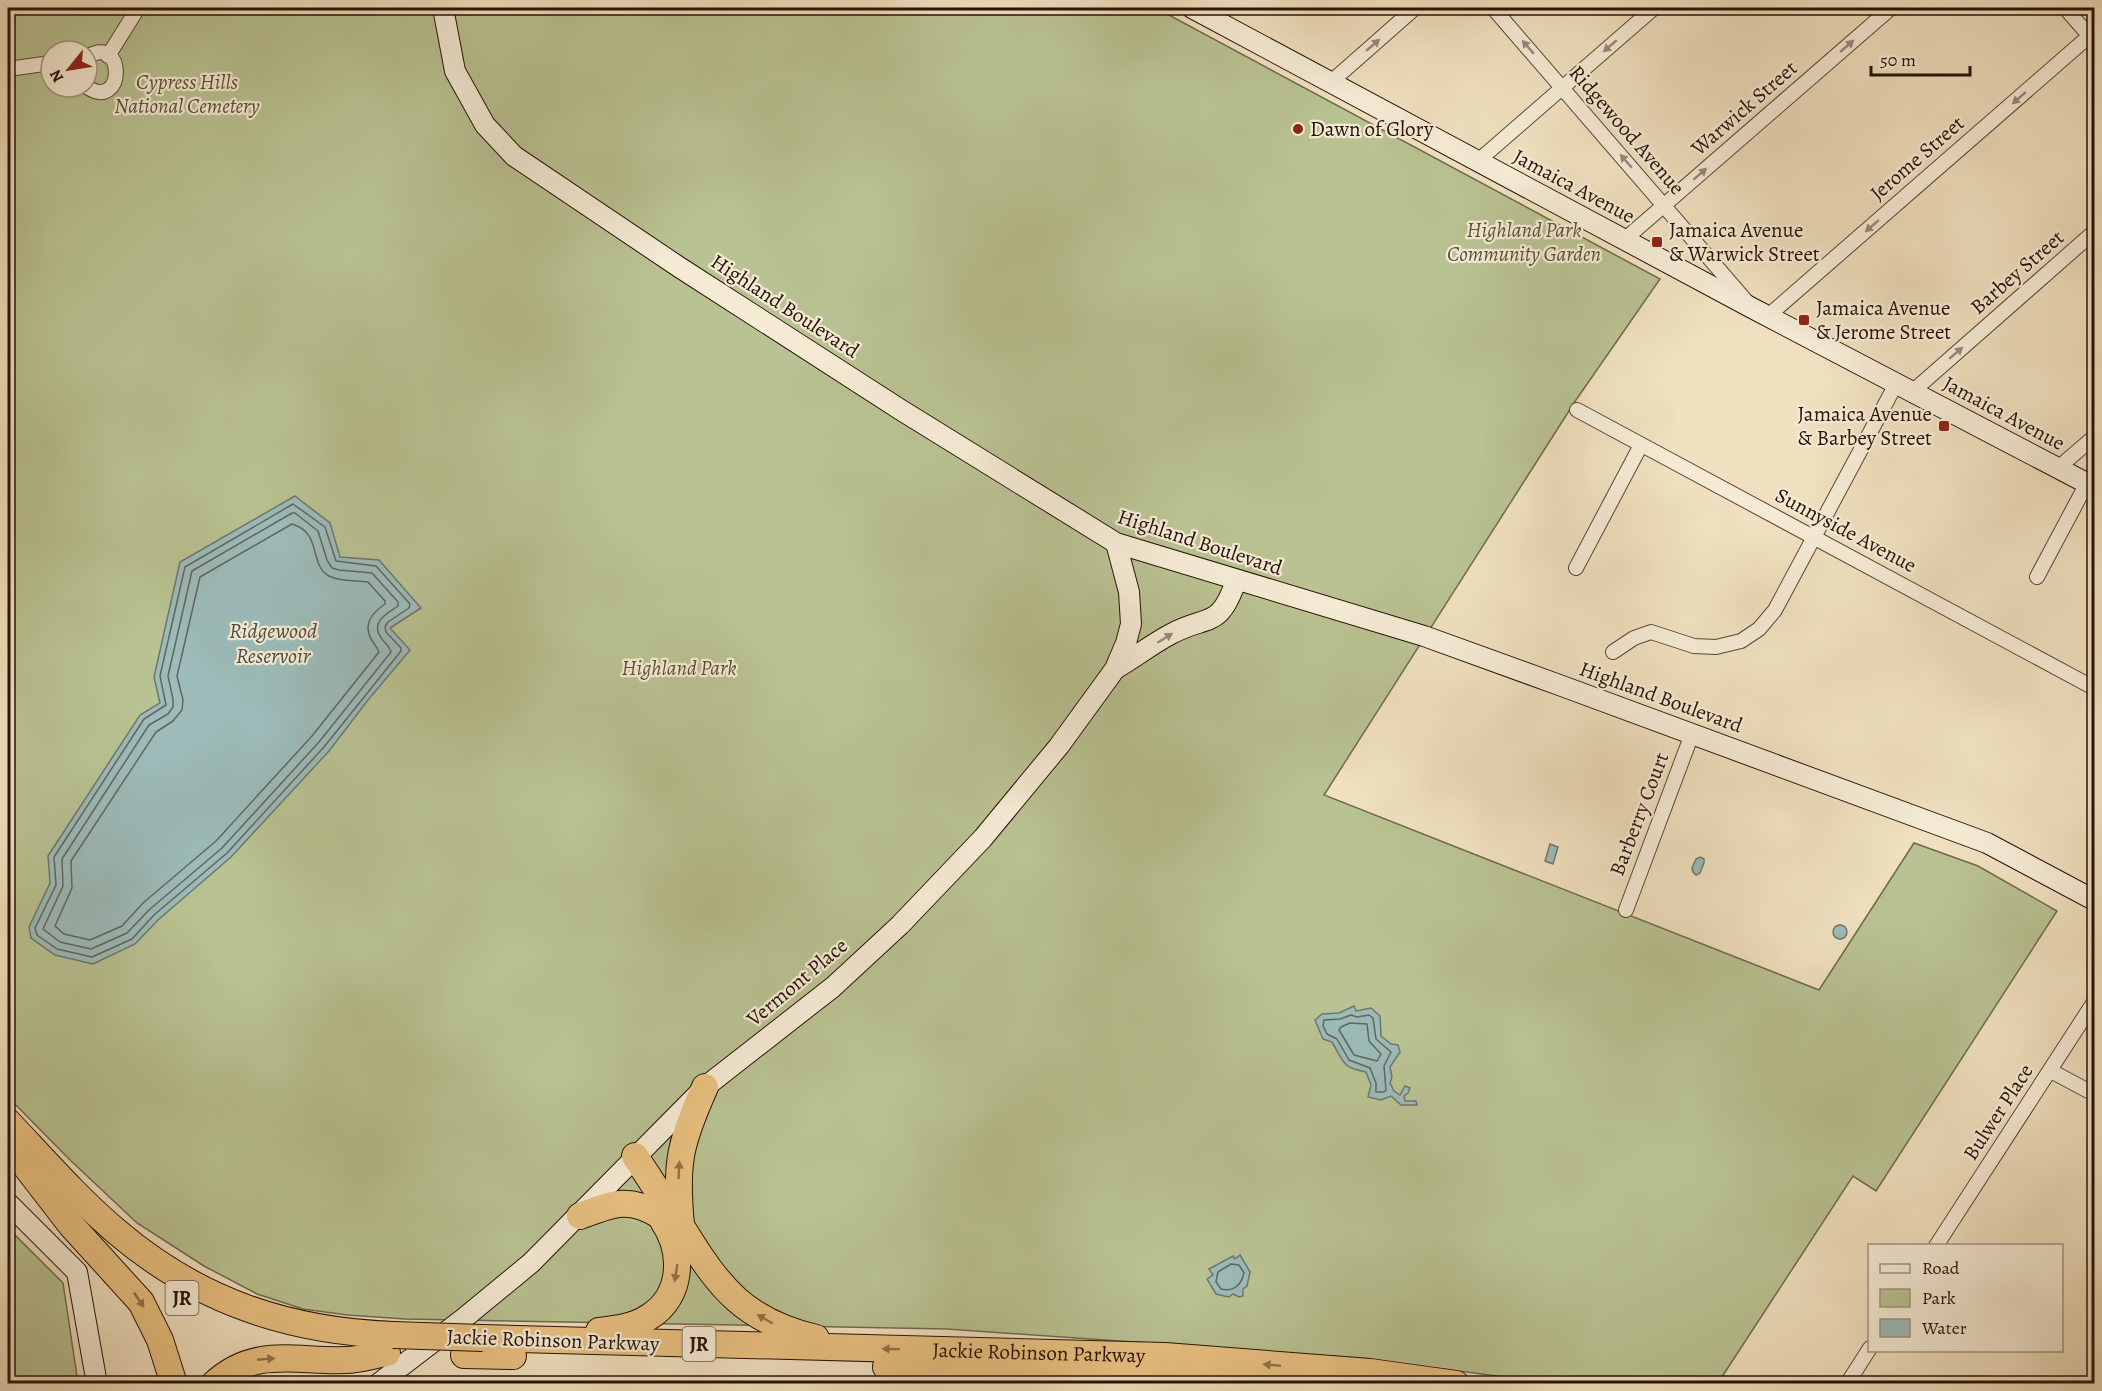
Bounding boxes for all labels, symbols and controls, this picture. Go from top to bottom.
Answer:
one-way arrow [1365,38,1380,52]
north arrow [39,39,99,99]
one-way arrow [1603,39,1618,52]
scale bar [1871,39,1970,77]
one-way arrow [1522,40,1535,55]
one-way arrow [1839,40,1854,53]
text: 50 m [1880,48,1916,72]
street label: Warwick Street [1684,54,1803,162]
street label: Ridgewood Avenue [1563,59,1691,201]
text: N [44,65,69,87]
park label: Cypress Hills National Cemetery [114,68,260,120]
one-way arrow [2012,91,2027,104]
street label: Jerome Street [1864,109,1970,207]
place label: Dawn of Glory [1310,115,1434,143]
marker: Dawn of Glory [1291,122,1305,136]
street label: Jamaica Avenue [1508,142,1640,230]
one-way arrow [1619,153,1633,168]
one-way arrow [1692,168,1707,181]
park label: Highland Park Community Garden [1447,216,1601,268]
place label: Jamaica Avenue & Warwick Street [1669,216,1820,268]
one-way arrow [1865,219,1880,232]
street label: Barbey Street [1964,223,2070,320]
marker: Jamaica Avenue & Warwick Street [1650,235,1664,249]
street label: Highland Boulevard [705,247,865,365]
place label: Jamaica Avenue & Jerome Street [1816,294,1951,346]
marker: Jamaica Avenue & Jerome Street [1797,313,1811,327]
one-way arrow [1948,347,1963,360]
street label: Jamaica Avenue [1938,369,2070,457]
place label: Jamaica Avenue & Barbey Street [1798,400,1932,452]
marker: Jamaica Avenue & Barbey Street [1937,419,1951,433]
street label: Sunnyside Avenue [1770,481,1922,579]
street label: Highland Boulevard [1114,502,1287,582]
water label: Ridgewood Reservoir [229,616,317,671]
one-way arrow [1157,633,1173,644]
park label: Highland Park [621,654,737,682]
street label: Highland Boulevard [1576,654,1747,740]
street label: Barberry Court [1603,748,1675,880]
street label: Vermont Place [740,932,853,1033]
street label: Bulwer Place [1956,1058,2040,1166]
one-way arrow [674,1160,683,1179]
legend [1868,1244,2063,1352]
text: Road [1922,1256,1960,1280]
one-way arrow [672,1264,681,1283]
road number: JR [166,1281,198,1315]
text: Park [1922,1286,1956,1310]
one-way arrow [133,1292,144,1308]
one-way arrow [756,1314,773,1324]
text: Water [1921,1316,1967,1340]
street label: Jackie Robinson Parkway [446,1322,660,1358]
road number: JR [682,1327,716,1361]
street label: Jackie Robinson Parkway [932,1336,1146,1369]
one-way arrow [881,1345,900,1354]
one-way arrow [256,1354,275,1364]
one-way arrow [1263,1360,1282,1369]

